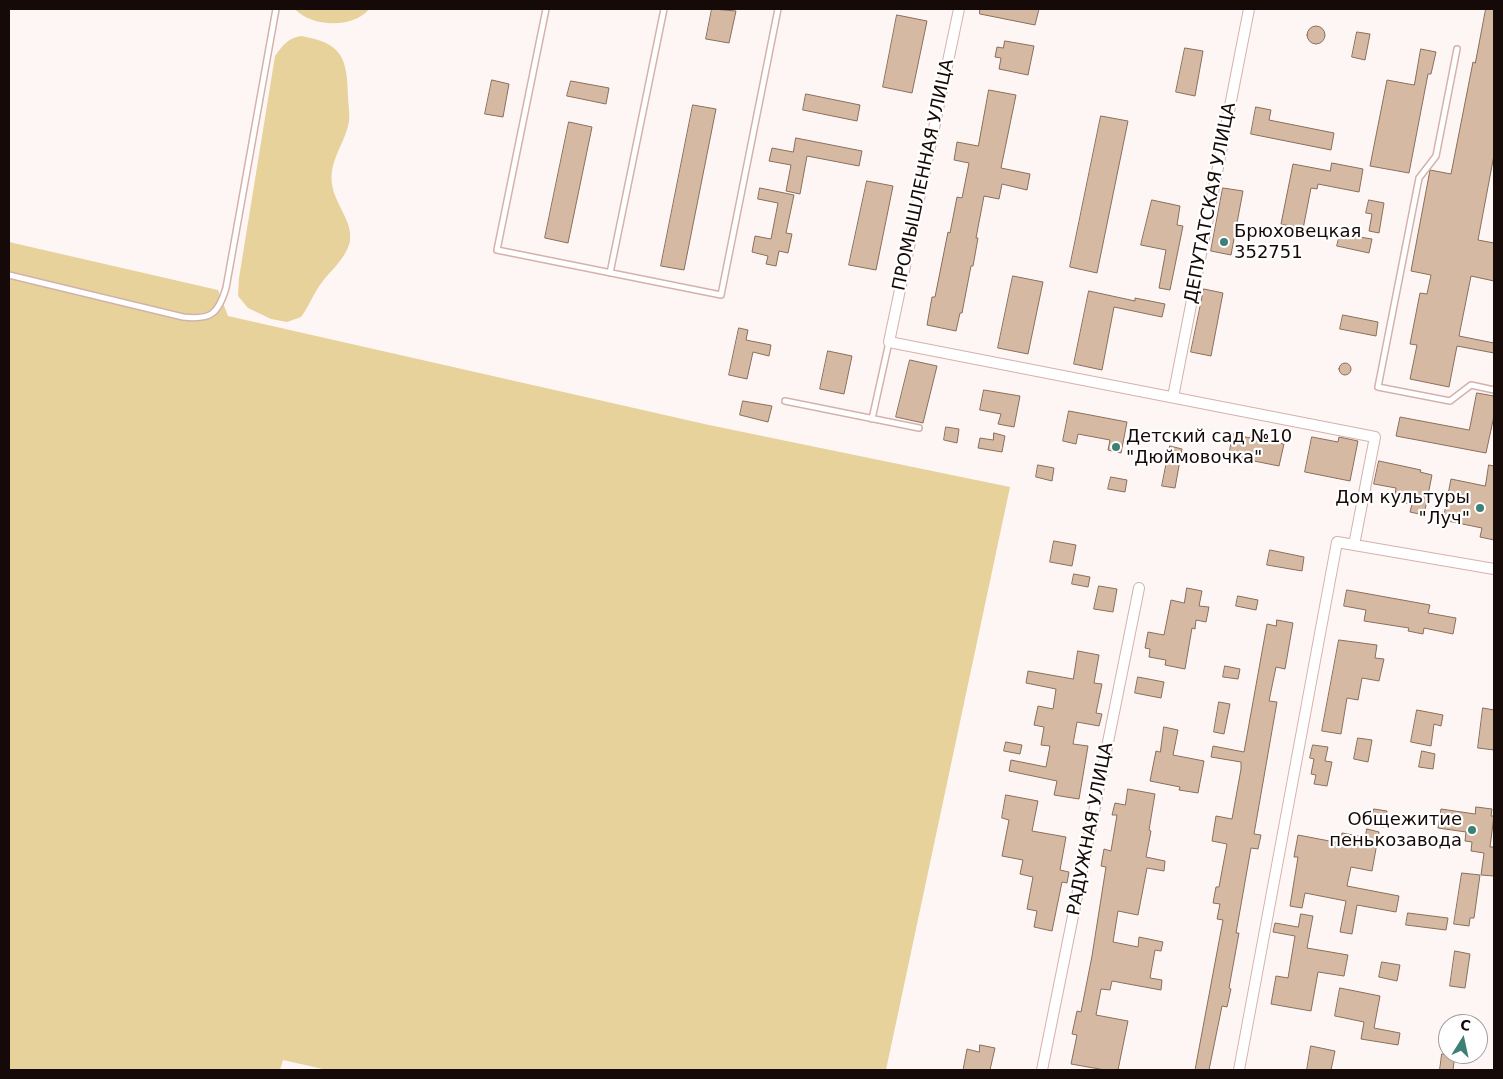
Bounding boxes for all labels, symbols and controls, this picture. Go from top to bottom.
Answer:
street label: ПРОМЫШЛЕННАЯ УЛИЦА [889,57,959,293]
street label: ДЕПУТАТСКАЯ УЛИЦА [1181,101,1241,305]
place label: Брюховецкая 352751 [1234,221,1361,264]
marker: Брюховецкая 352751 [1218,236,1230,248]
place label: Детский сад №10 "Дюймовочка" [1126,426,1292,468]
marker: Детский сад №10 "Дюймовочка" [1110,441,1122,453]
place label: Дом культуры "Луч" [1335,487,1470,530]
marker: Дом культуры "Луч" [1474,502,1486,514]
street label: РАДУЖНАЯ УЛИЦА [1064,741,1118,917]
place label: Общежитие пенькозавода [1329,809,1462,852]
marker: Общежитие пенькозавода [1466,824,1478,836]
north arrow [1438,1014,1488,1064]
text: С [1459,1016,1472,1034]

